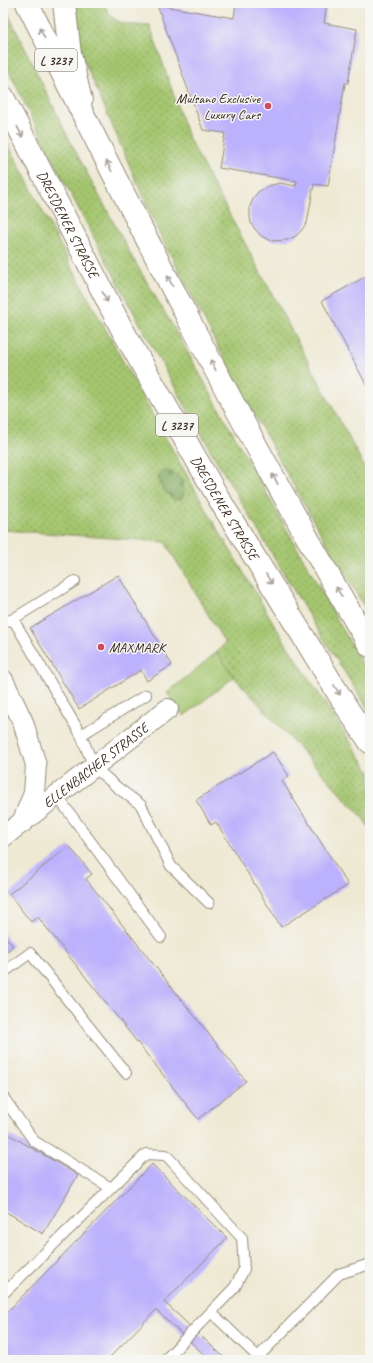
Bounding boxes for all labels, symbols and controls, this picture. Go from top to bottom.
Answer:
one-way arrow [38,27,46,39]
road number: L 3237 [35,49,77,71]
place label: Mulsano Exclusive Luxury Cars [176,90,261,123]
marker: Mulsano Exclusive Luxury Cars [263,101,273,111]
one-way arrow [17,126,25,138]
one-way arrow [105,160,112,172]
street label: DRESDENER STRASSE [33,168,103,283]
one-way arrow [165,275,173,287]
one-way arrow [102,291,110,303]
one-way arrow [209,359,216,371]
road number: L 3237 [156,414,198,436]
street label: DRESDENER STRASSE [187,453,263,565]
one-way arrow [271,473,279,485]
one-way arrow [264,574,273,585]
one-way arrow [335,586,343,598]
place label: MAXMARK [109,639,168,656]
marker: MAXMARK [96,642,106,652]
one-way arrow [333,684,341,696]
street label: ELLENBACHER STRASSE [40,718,154,812]

